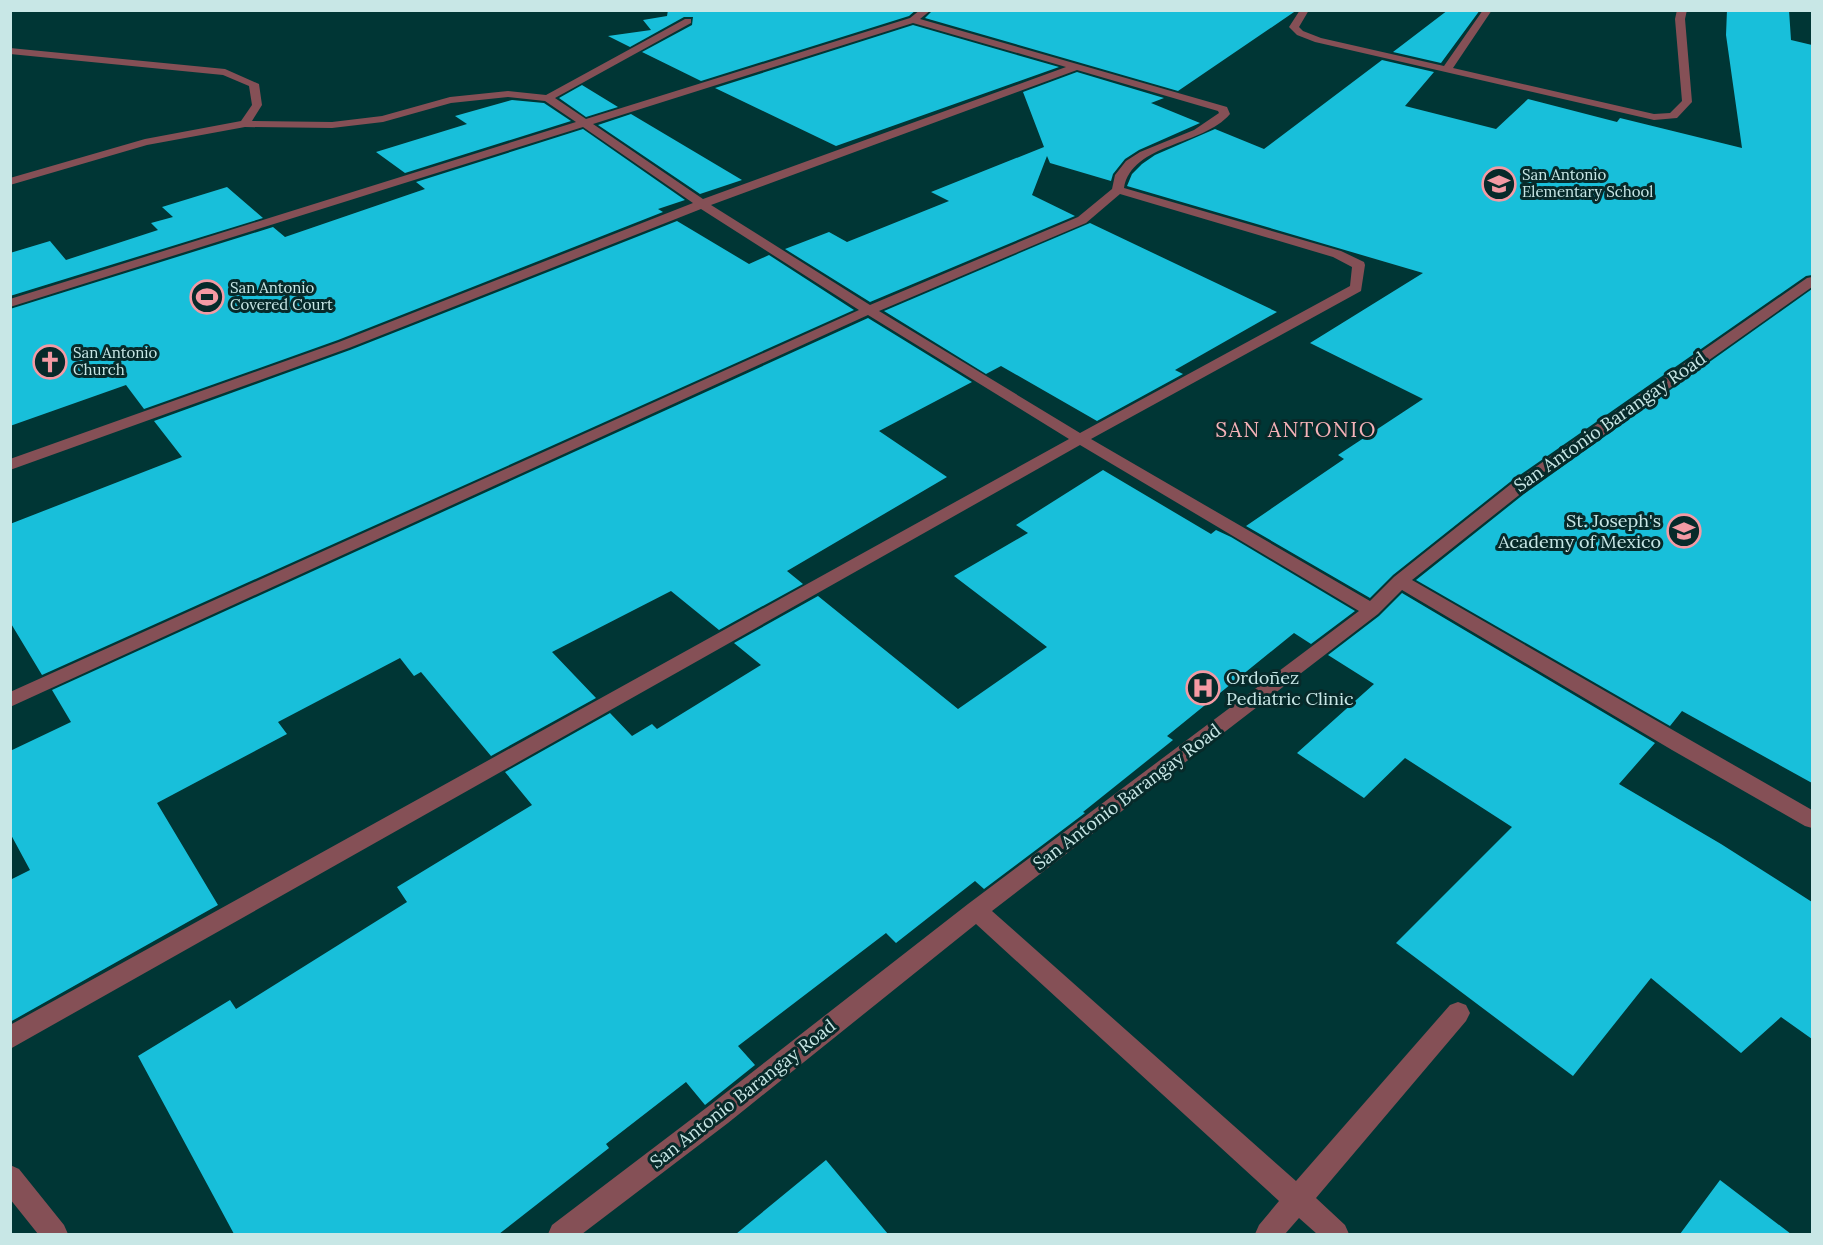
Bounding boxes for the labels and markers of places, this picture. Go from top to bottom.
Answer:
place label: San Antonio Elementary School [1522,165,1653,201]
school or university icon: San Antonio Elementary School [1481,166,1517,202]
place label: San Antonio Covered Court [230,278,333,314]
sports icon: San Antonio Covered Court [189,279,225,315]
place label: San Antonio Church [73,343,158,379]
church icon: San Antonio Church [32,344,68,380]
place label: St. Joseph's Academy of Mexico [1497,509,1661,553]
school or university icon: St. Joseph's Academy of Mexico [1666,513,1702,549]
place label: Ordoñez Pediatric Clinic [1226,666,1354,710]
hospital icon: Ordoñez Pediatric Clinic [1185,670,1221,706]

